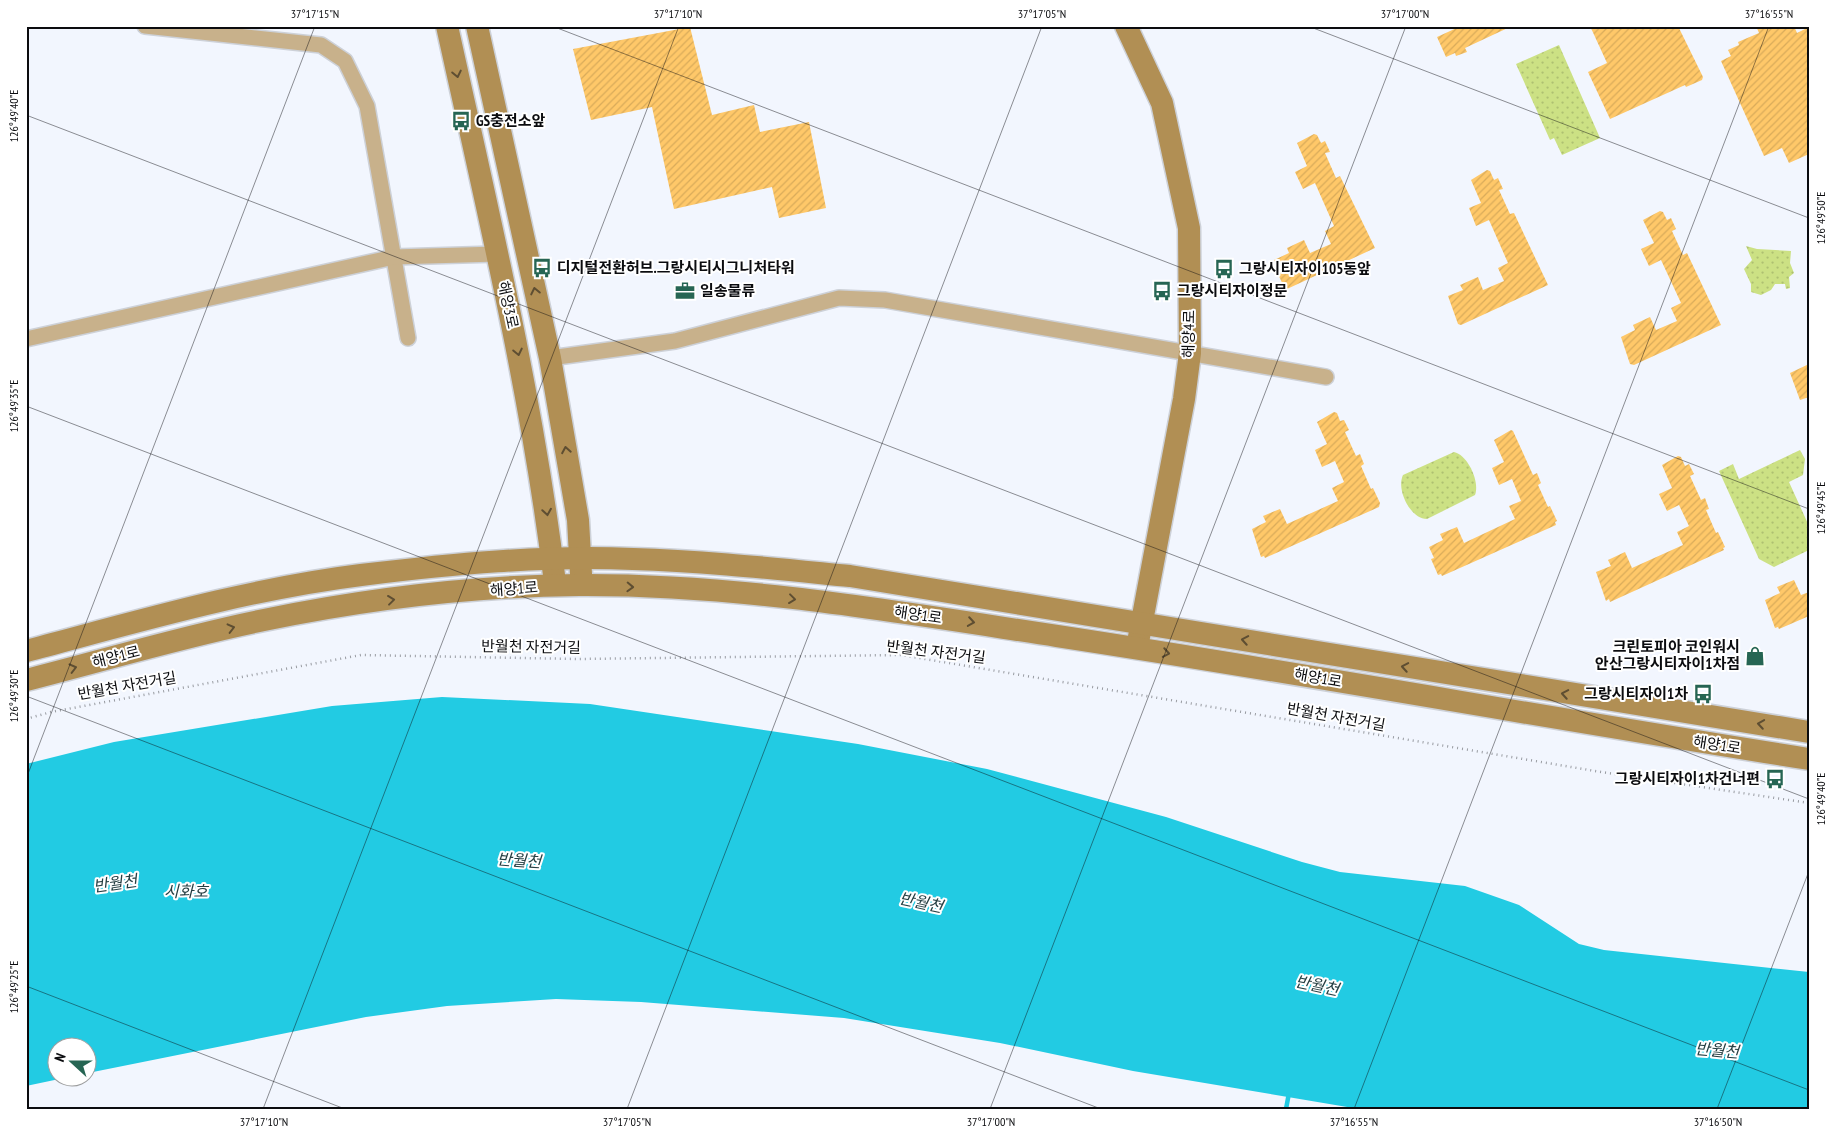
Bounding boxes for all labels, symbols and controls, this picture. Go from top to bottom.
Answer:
text: 37°17'15"N [291,6,339,21]
text: 37°17'10"N [654,6,702,21]
text: 37°17'05"N [1018,6,1066,21]
text: 37°17'00"N [1381,6,1429,21]
text: 37°16'55"N [1745,6,1793,21]
one-way arrow [452,69,462,78]
text: 126°49'40"E [6,90,21,142]
bus stop icon: GS충전소앞 [450,110,472,132]
place label: GS충전소앞 [476,111,546,130]
text: 126°49'50"E [1813,192,1828,244]
bus stop icon: 디지털전환허브.그랑시티시그니처타워 [531,257,553,279]
place label: 디지털전환허브.그랑시티시그니처타워 [557,258,795,277]
bus stop icon: 그랑시티자이105동앞 [1213,258,1235,280]
place label: 그랑시티자이105동앞 [1239,259,1371,278]
street label: 해양3로 [494,279,523,330]
office icon: 일송물류 [674,280,696,302]
bus stop icon: 그랑시티자이정문 [1151,280,1173,302]
place label: 일송물류 [700,281,755,300]
place label: 그랑시티자이정문 [1177,281,1288,300]
one-way arrow [530,286,541,295]
street label: 해양4로 [1179,310,1198,358]
one-way arrow [512,348,523,357]
text: 126°49'35"E [6,380,21,432]
one-way arrow [561,446,571,455]
text: 126°49'45"E [1813,482,1828,534]
one-way arrow [541,509,552,517]
street label: 해양1로 [489,577,539,600]
one-way arrow [626,582,634,592]
one-way arrow [788,593,797,603]
one-way arrow [387,595,395,606]
street label: 해양1로 [893,602,943,627]
one-way arrow [966,617,975,627]
one-way arrow [226,623,235,634]
one-way arrow [1241,635,1249,646]
street label: 반월천 자전거길 [481,636,581,657]
street label: 반월천 자전거길 [885,636,987,667]
place label: 크린토피아 코인워시 안산그랑시티자이1차점 [1595,637,1740,673]
street label: 해양1로 [90,641,142,672]
shop icon: 크린토피아 코인워시 안산그랑시티자이1차점 [1744,645,1766,667]
one-way arrow [1161,647,1170,657]
one-way arrow [1401,662,1410,672]
one-way arrow [69,663,78,674]
street label: 해양1로 [1293,664,1343,691]
street label: 반월천 자전거길 [76,667,178,704]
text: 126°49'30"E [6,670,21,722]
bus stop icon: 그랑시티자이1차 [1692,683,1714,705]
place label: 그랑시티자이1차 [1584,684,1688,703]
one-way arrow [1561,689,1570,699]
street label: 반월천 자전거길 [1285,698,1387,735]
one-way arrow [1756,720,1765,730]
street label: 해양1로 [1692,731,1742,758]
bus stop icon: 그랑시티자이1차건너편 [1764,768,1786,790]
place label: 그랑시티자이1차건너편 [1615,769,1760,788]
text: 126°49'40"E [1813,773,1828,825]
water label: 반월천 [496,848,544,872]
water label: 반월천 [92,870,141,896]
water label: 시화호 [164,881,209,901]
water label: 반월천 [897,888,947,917]
text: 126°49'25"E [6,961,21,1013]
water label: 반월천 [1293,971,1343,1000]
north arrow [48,1038,98,1088]
water label: 반월천 [1694,1038,1742,1062]
text: N [50,1051,70,1064]
text: 37°17'10"N [240,1114,288,1129]
text: 37°17'05"N [603,1114,651,1129]
text: 37°17'00"N [967,1114,1015,1129]
text: 37°16'55"N [1330,1114,1378,1129]
text: 37°16'50"N [1694,1114,1742,1129]

